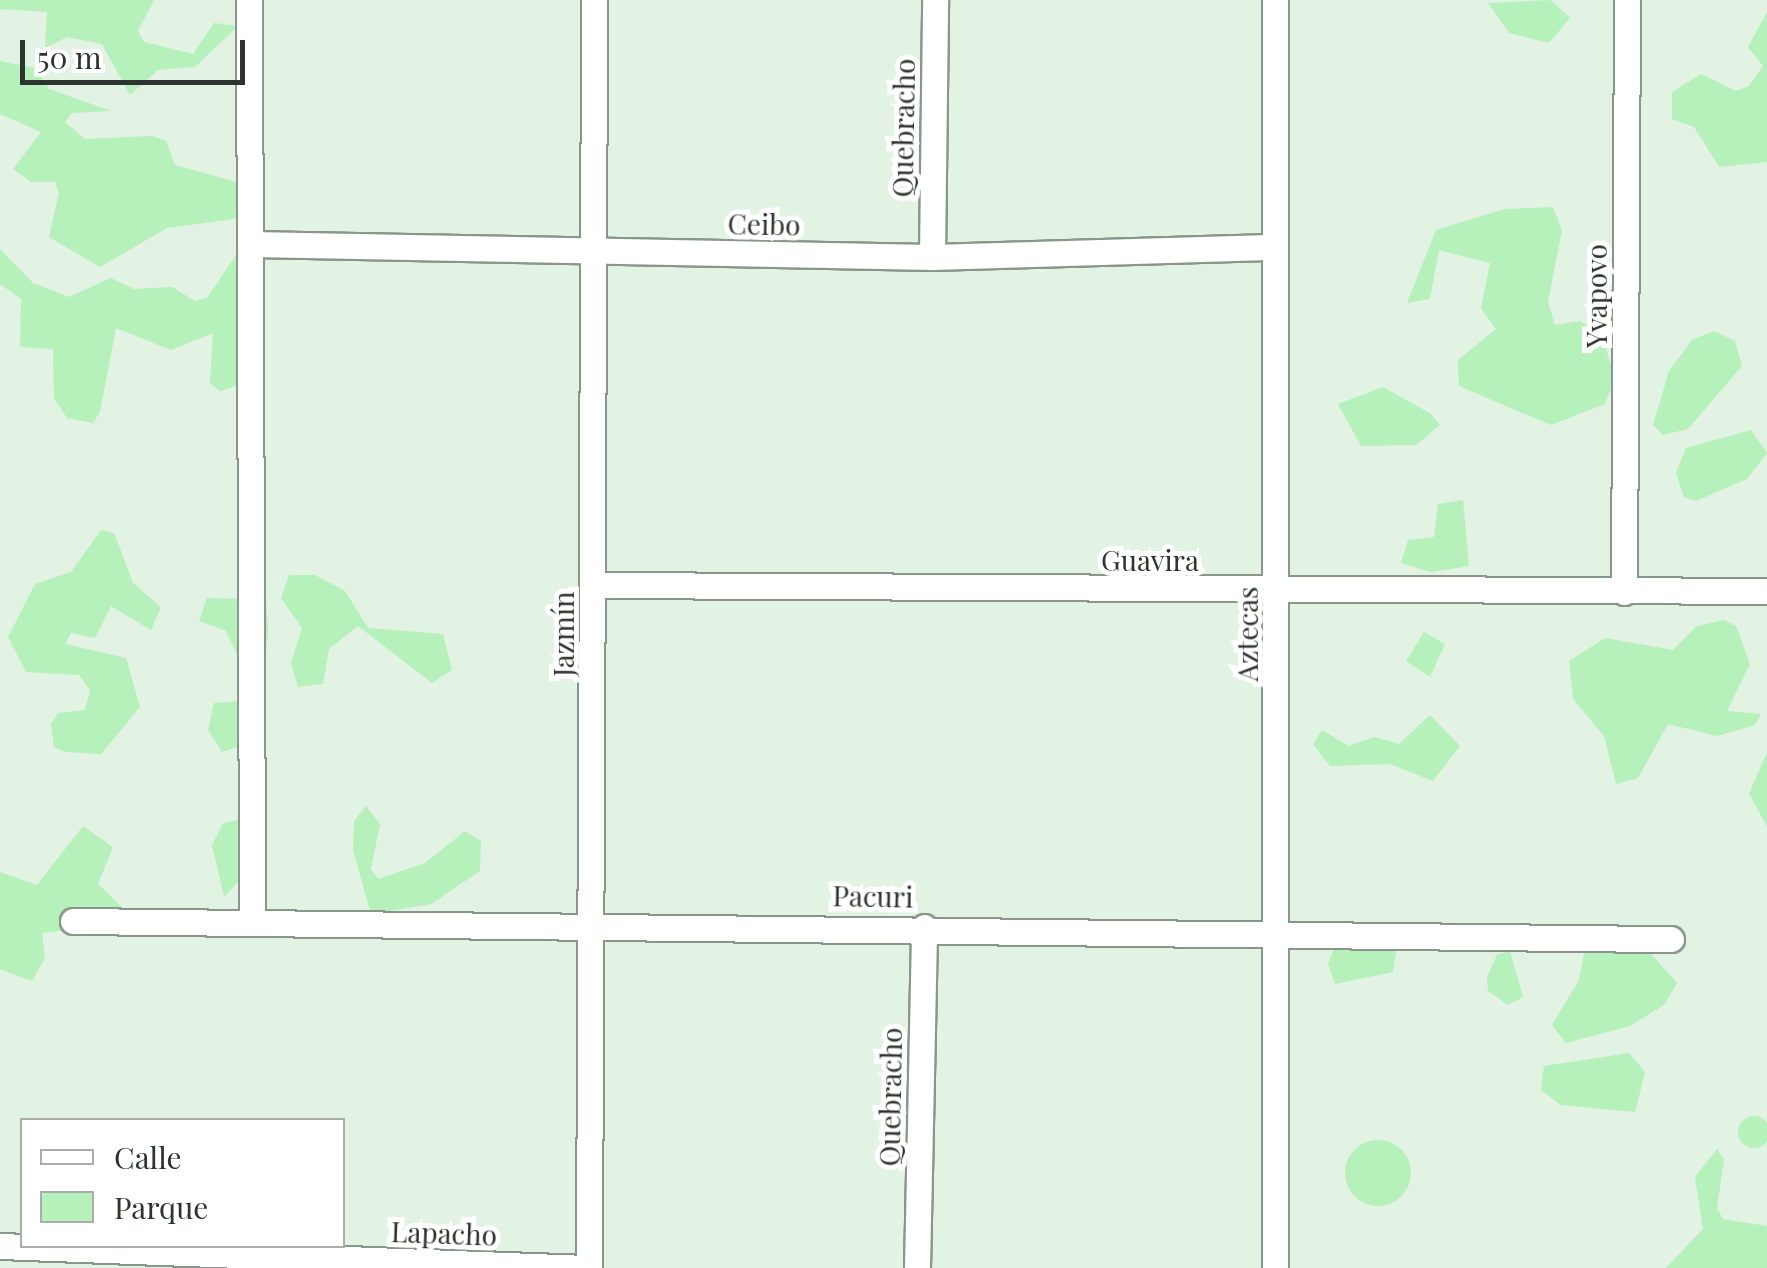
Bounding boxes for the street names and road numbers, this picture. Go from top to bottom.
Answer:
street label: Quebracho [885,58,921,198]
street label: Ceibo [727,207,801,241]
street label: Yvapovo [1579,244,1613,348]
street label: Guavira [1101,543,1199,577]
street label: Aztecas [1230,586,1264,682]
street label: Jazmín [546,591,580,677]
street label: Pacuri [832,878,914,914]
street label: Quebracho [872,1027,908,1167]
street label: Lapacho [390,1214,498,1252]

